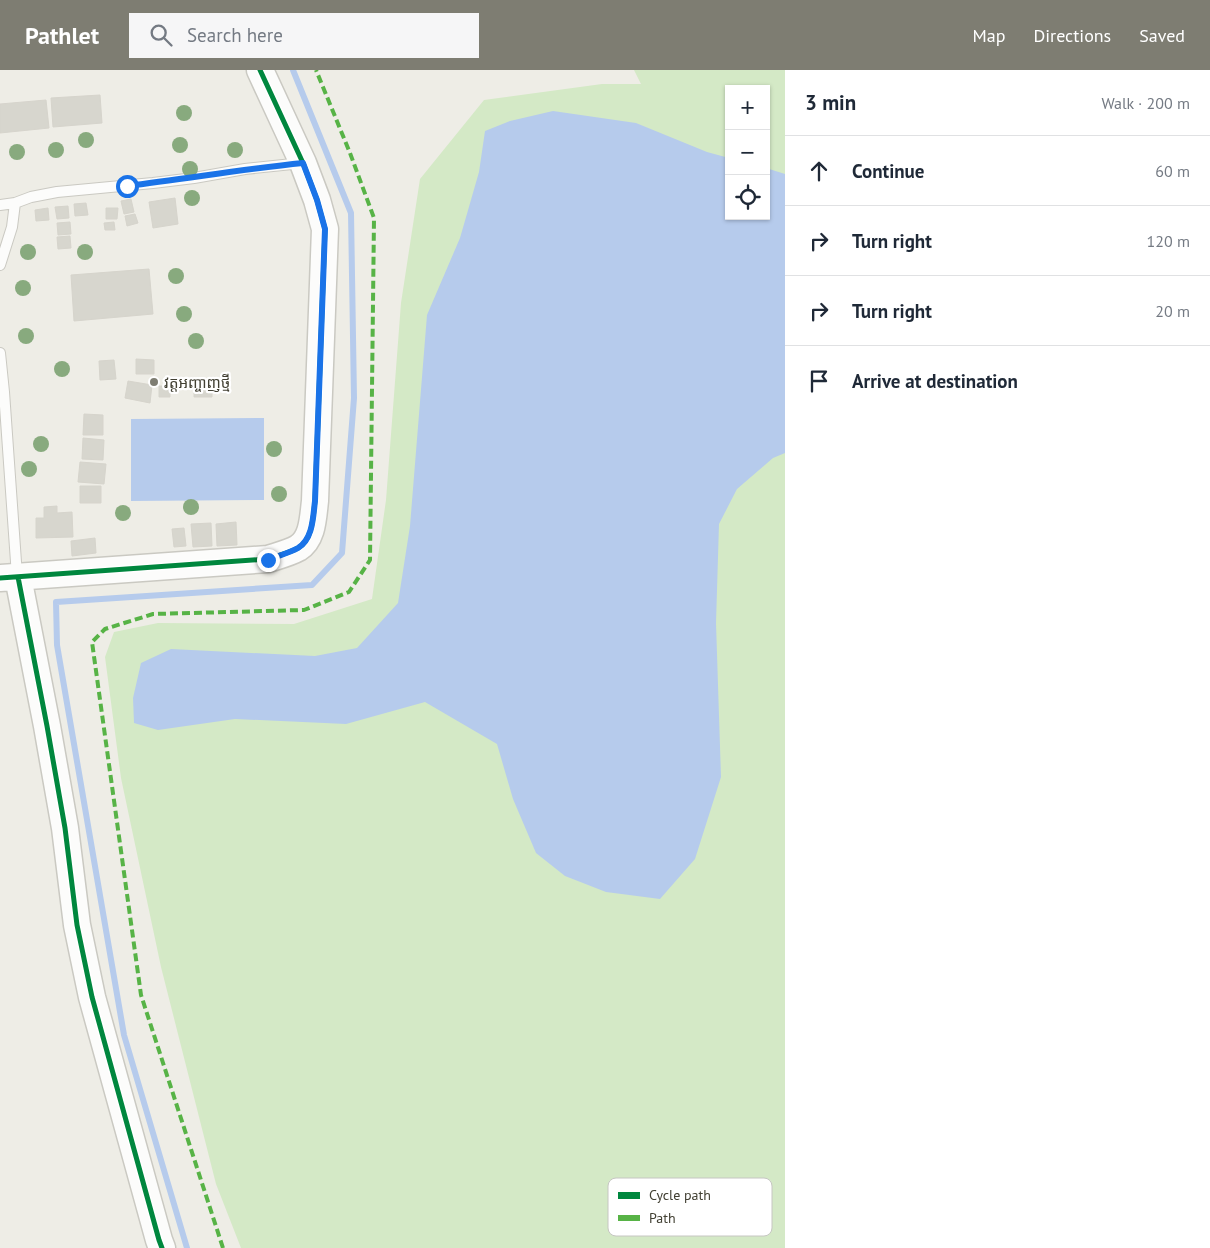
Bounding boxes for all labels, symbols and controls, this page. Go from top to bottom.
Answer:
search box [129,13,479,58]
text: Pathlet [25,20,99,51]
icon: search [147,21,175,49]
text: Search here [187,23,283,47]
text: Map [973,24,1005,47]
text: Directions [1033,24,1111,47]
text: Saved [1139,24,1185,47]
map controls [725,85,770,220]
button: + [725,85,770,130]
text: 3 min [805,89,856,116]
text: Walk · 200 m [1101,93,1190,113]
button: − [725,130,770,175]
icon: ahead [805,157,833,185]
text: Continue [852,159,924,183]
text: 60 m [1155,161,1190,181]
route start [116,175,139,198]
button: locate [725,175,770,220]
icon: right [805,227,833,255]
text: Turn right [852,229,932,253]
text: 120 m [1147,231,1190,251]
icon: right [805,297,833,325]
text: Turn right [852,299,932,323]
text: 20 m [1155,301,1190,321]
icon: arrive [805,367,833,395]
text: Arrive at destination [852,369,1018,393]
place label: វត្តអញ្ចាញថ្មី [164,373,230,392]
marker: វត្តអញ្ចាញថ្មី [148,376,160,388]
route end [257,549,280,572]
legend [608,1178,772,1236]
text: Cycle path [649,1186,711,1204]
text: Path [649,1209,676,1227]

